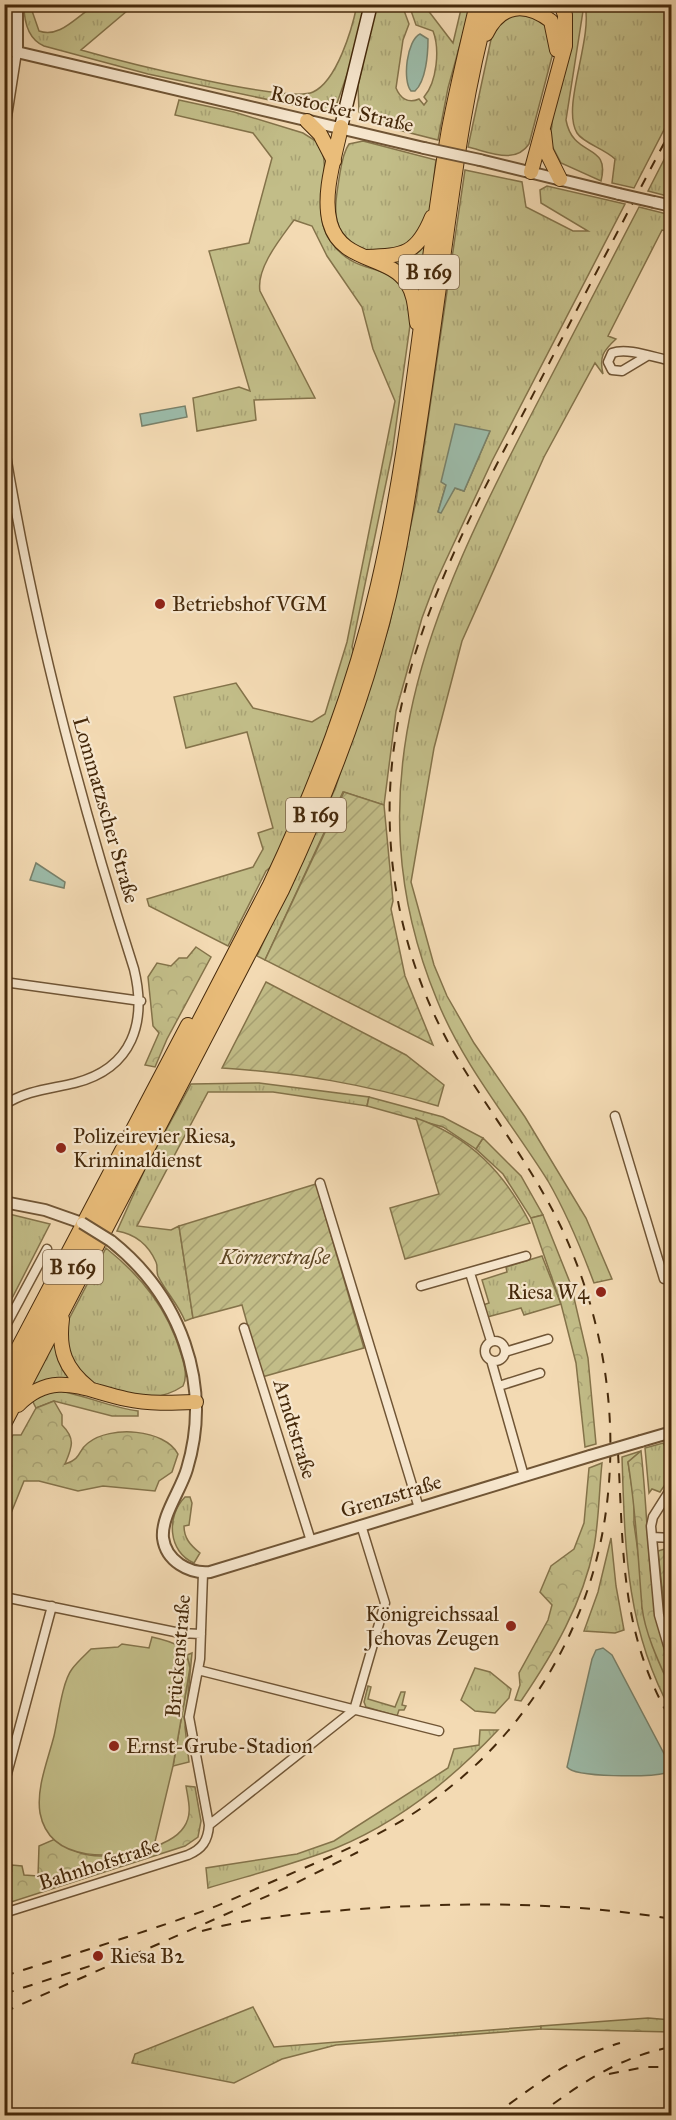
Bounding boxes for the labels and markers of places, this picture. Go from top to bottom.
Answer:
place label: Betriebshof VGM [172,591,327,617]
marker: Betriebshof VGM [153,597,167,611]
place label: Polizeirevier Riesa, Kriminaldienst [73,1123,236,1173]
marker: Polizeirevier Riesa, Kriminaldienst [54,1141,68,1155]
place label: Riesa W4 [507,1279,590,1305]
marker: Riesa W4 [594,1285,608,1299]
place label: Königreichssaal Jehovas Zeugen [364,1601,499,1651]
marker: Königreichssaal Jehovas Zeugen [504,1619,518,1633]
place label: Ernst-Grube-Stadion [126,1733,313,1759]
marker: Ernst-Grube-Stadion [107,1739,121,1753]
place label: Riesa B2 [110,1943,185,1969]
marker: Riesa B2 [91,1949,105,1963]

